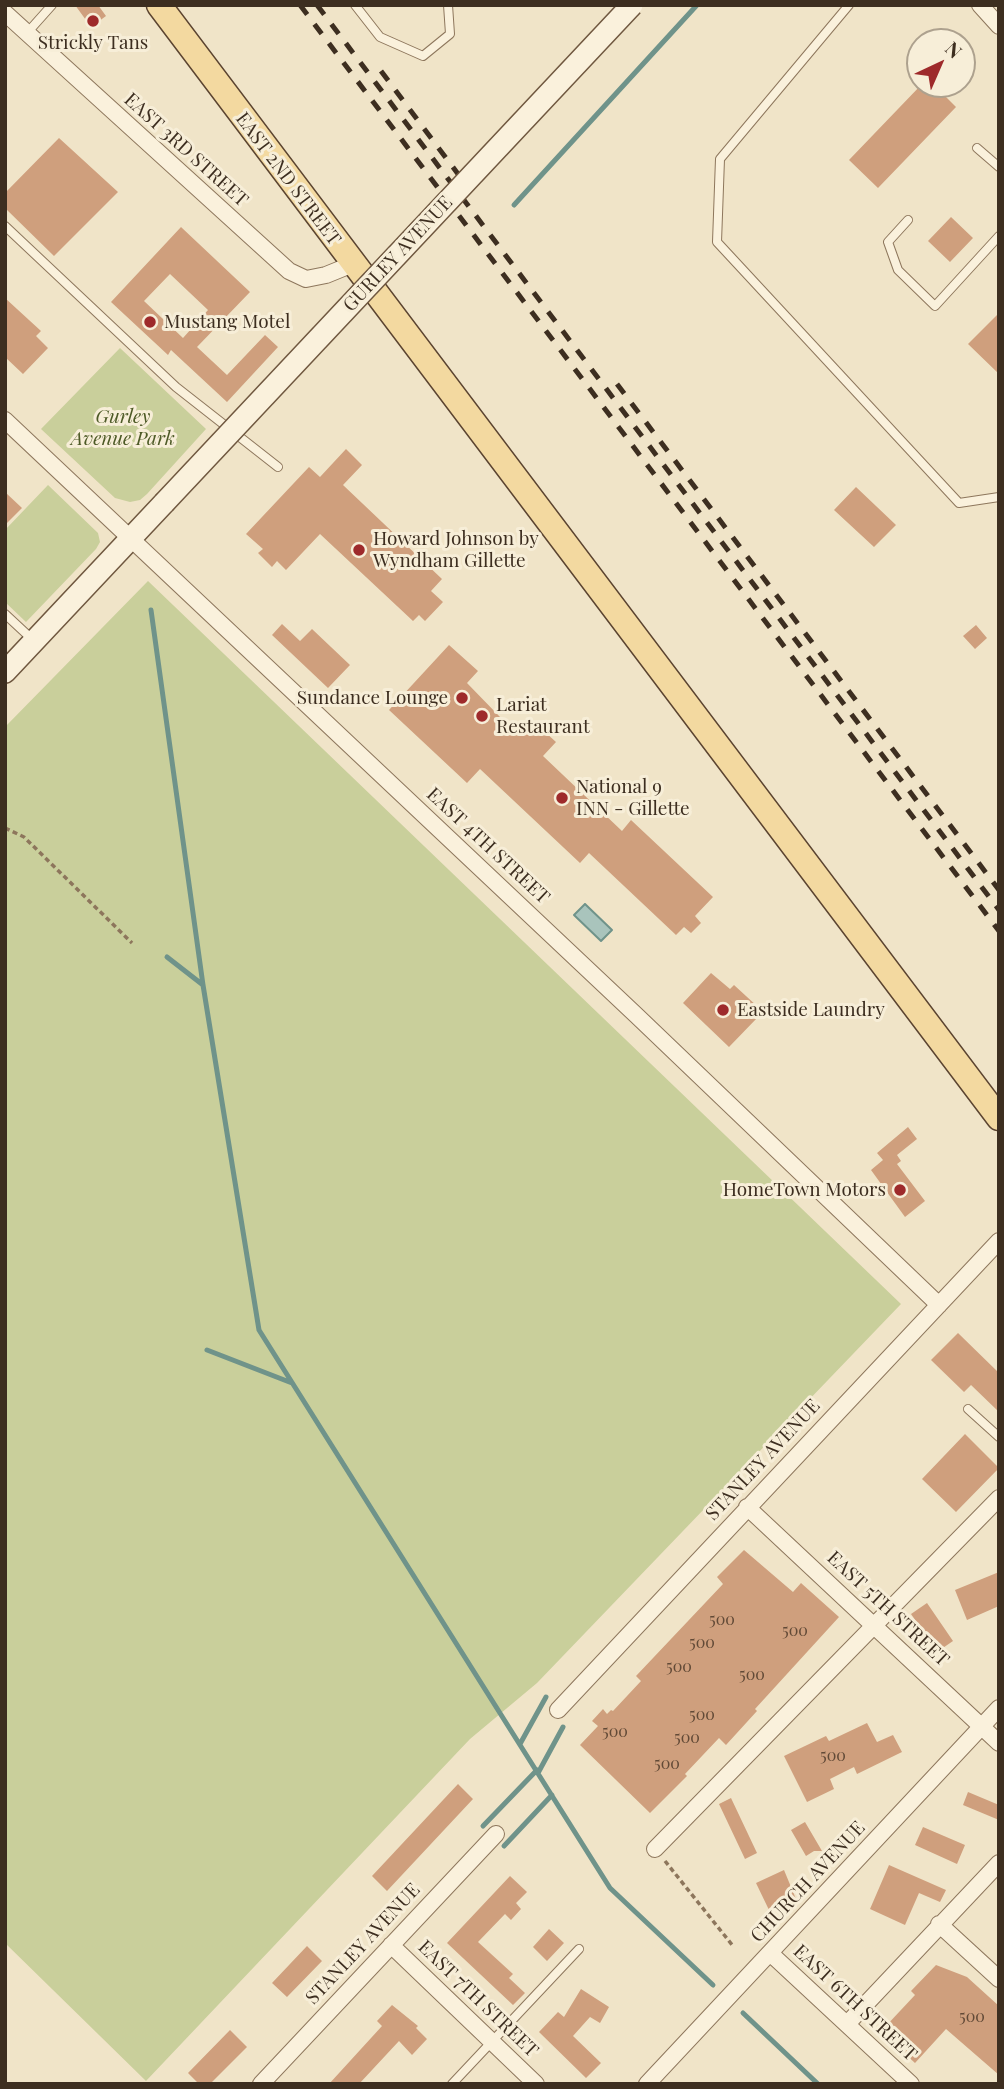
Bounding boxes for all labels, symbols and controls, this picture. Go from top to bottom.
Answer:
marker: Strickly Tans [85,13,101,29]
north arrow [906,28,976,98]
place label: Strickly Tans [38,32,148,54]
text: N [940,35,968,63]
street label: EAST 3RD STREET [119,88,253,212]
street label: EAST 2ND STREET [231,108,345,250]
street label: GURLEY AVENUE [339,191,457,317]
place label: Mustang Motel [164,311,290,333]
marker: Mustang Motel [142,314,158,330]
park label: Gurley Avenue Park [71,406,175,450]
place label: Howard Johnson by Wyndham Gillette [373,528,539,572]
marker: Howard Johnson by Wyndham Gillette [351,542,367,558]
place label: Sundance Lounge [297,687,448,709]
marker: Sundance Lounge [454,690,470,706]
place label: Lariat Restaurant [496,694,590,738]
marker: Lariat Restaurant [474,708,490,724]
place label: National 9 INN - Gillette [576,776,690,820]
street label: EAST 4TH STREET [422,783,554,909]
marker: National 9 INN - Gillette [554,790,570,806]
place label: Eastside Laundry [737,999,885,1021]
marker: Eastside Laundry [715,1002,731,1018]
place label: HomeTown Motors [723,1179,886,1201]
marker: HomeTown Motors [892,1182,908,1198]
street label: STANLEY AVENUE [701,1395,825,1525]
street label: EAST 5TH STREET [822,1547,954,1671]
house number: 500 [709,1610,735,1630]
house number: 500 [782,1621,808,1641]
house number: 500 [689,1633,715,1653]
house number: 500 [666,1657,692,1677]
house number: 500 [739,1665,765,1685]
house number: 500 [689,1705,715,1725]
house number: 500 [602,1722,628,1742]
house number: 500 [674,1728,700,1748]
house number: 500 [820,1746,846,1766]
house number: 500 [654,1754,680,1774]
street label: CHURCH AVENUE [746,1817,870,1947]
street label: STANLEY AVENUE [301,1879,425,2009]
street label: EAST 7TH STREET [413,1936,543,2062]
street label: EAST 6TH STREET [789,1940,921,2066]
house number: 500 [959,2007,985,2027]

